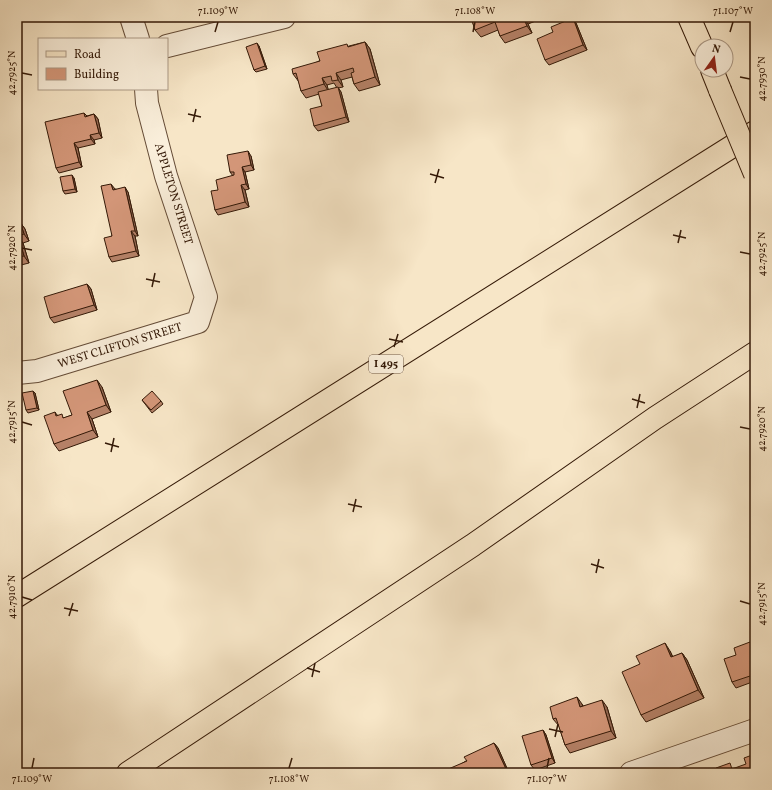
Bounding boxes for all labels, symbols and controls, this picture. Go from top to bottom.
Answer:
text: 71.109°W [198,4,238,18]
text: 71.108°W [455,4,495,18]
text: 71.107°W [713,4,753,18]
legend [38,38,168,90]
north arrow [694,38,734,78]
text: N [710,42,722,58]
text: Road [74,47,101,63]
text: 42.7925°N [5,50,19,95]
text: 42.7930°N [755,56,769,102]
text: Building [74,67,119,83]
street label: APPLETON STREET [150,141,196,247]
text: 42.7920°N [5,225,19,271]
text: 42.7925°N [755,231,769,276]
street label: WEST CLIFTON STREET [56,319,184,373]
road number: I 495 [369,355,403,373]
text: 42.7915°N [5,400,19,444]
text: 42.7920°N [755,406,769,452]
text: 42.7910°N [5,574,19,619]
text: 42.7915°N [755,582,769,626]
text: 71.109°W [12,772,52,786]
text: 71.108°W [269,772,309,786]
text: 71.107°W [527,772,567,786]

